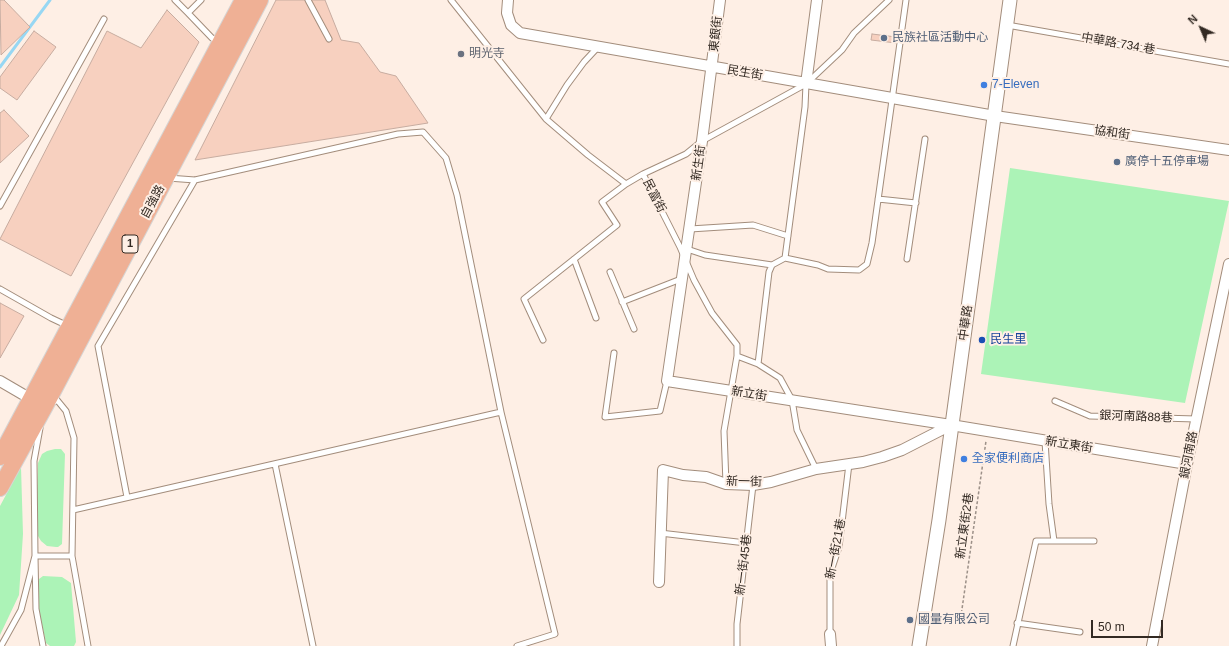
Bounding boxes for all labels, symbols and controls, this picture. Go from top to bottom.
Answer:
north arrow [1181,8,1221,48]
text: N [1186,12,1200,26]
street label: 東銀街 [707,15,725,53]
street label: 中華路 734 巷 [1080,30,1156,58]
place label: 民族社區活動中心 [892,31,988,45]
marker: 民族社區活動中心 [879,33,889,43]
place label: 明光寺 [469,47,505,61]
marker: 明光寺 [456,49,466,59]
street label: 民生街 [726,63,764,83]
place label: 7-Eleven [992,78,1039,92]
marker: 7-Eleven [979,80,989,90]
street label: 協和街 [1093,123,1131,143]
street label: 新生街 [689,144,709,182]
place label: 廣停十五停車場 [1125,155,1209,169]
marker: 廣停十五停車場 [1112,157,1122,167]
street label: 民富街 [639,177,669,215]
street label: 自強路 [138,183,168,221]
road number: 1 [122,235,138,253]
street label: 中華路 [956,304,976,342]
place label: 民生里 [990,333,1026,347]
marker: 民生里 [977,335,987,345]
street label: 新立街 [730,384,768,404]
street label: 銀河南路88巷 [1099,409,1173,425]
street label: 銀河南路 [1177,430,1201,480]
street label: 新立東街 [1044,434,1094,456]
place label: 全家便利商店 [972,452,1044,466]
marker: 全家便利商店 [959,454,969,464]
street label: 新一街 [726,474,762,490]
street label: 新立東街2巷 [953,492,977,560]
street label: 新一街21巷 [823,518,849,580]
street label: 新一街45巷 [733,534,755,596]
scale bar [1093,612,1165,638]
place label: 國量有限公司 [918,613,990,627]
marker: 國量有限公司 [905,615,915,625]
text: 50 m [1098,620,1125,634]

